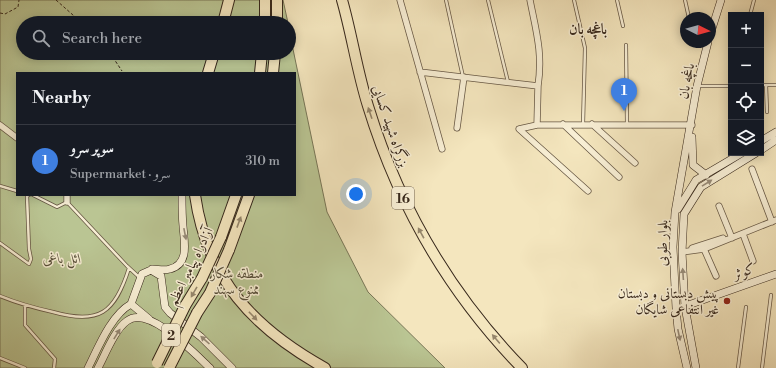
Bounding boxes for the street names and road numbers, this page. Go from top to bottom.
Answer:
street label: باغچه بان [675,61,699,101]
street label: بزرگراه شهید کسایی [368,82,414,170]
road number: 16 [392,187,414,209]
street label: بلوار طوبی [654,219,672,266]
street label: آزادراه پیامبر اعظم [164,223,222,310]
street label: کوثر [729,260,758,285]
road number: 2 [162,324,180,346]

